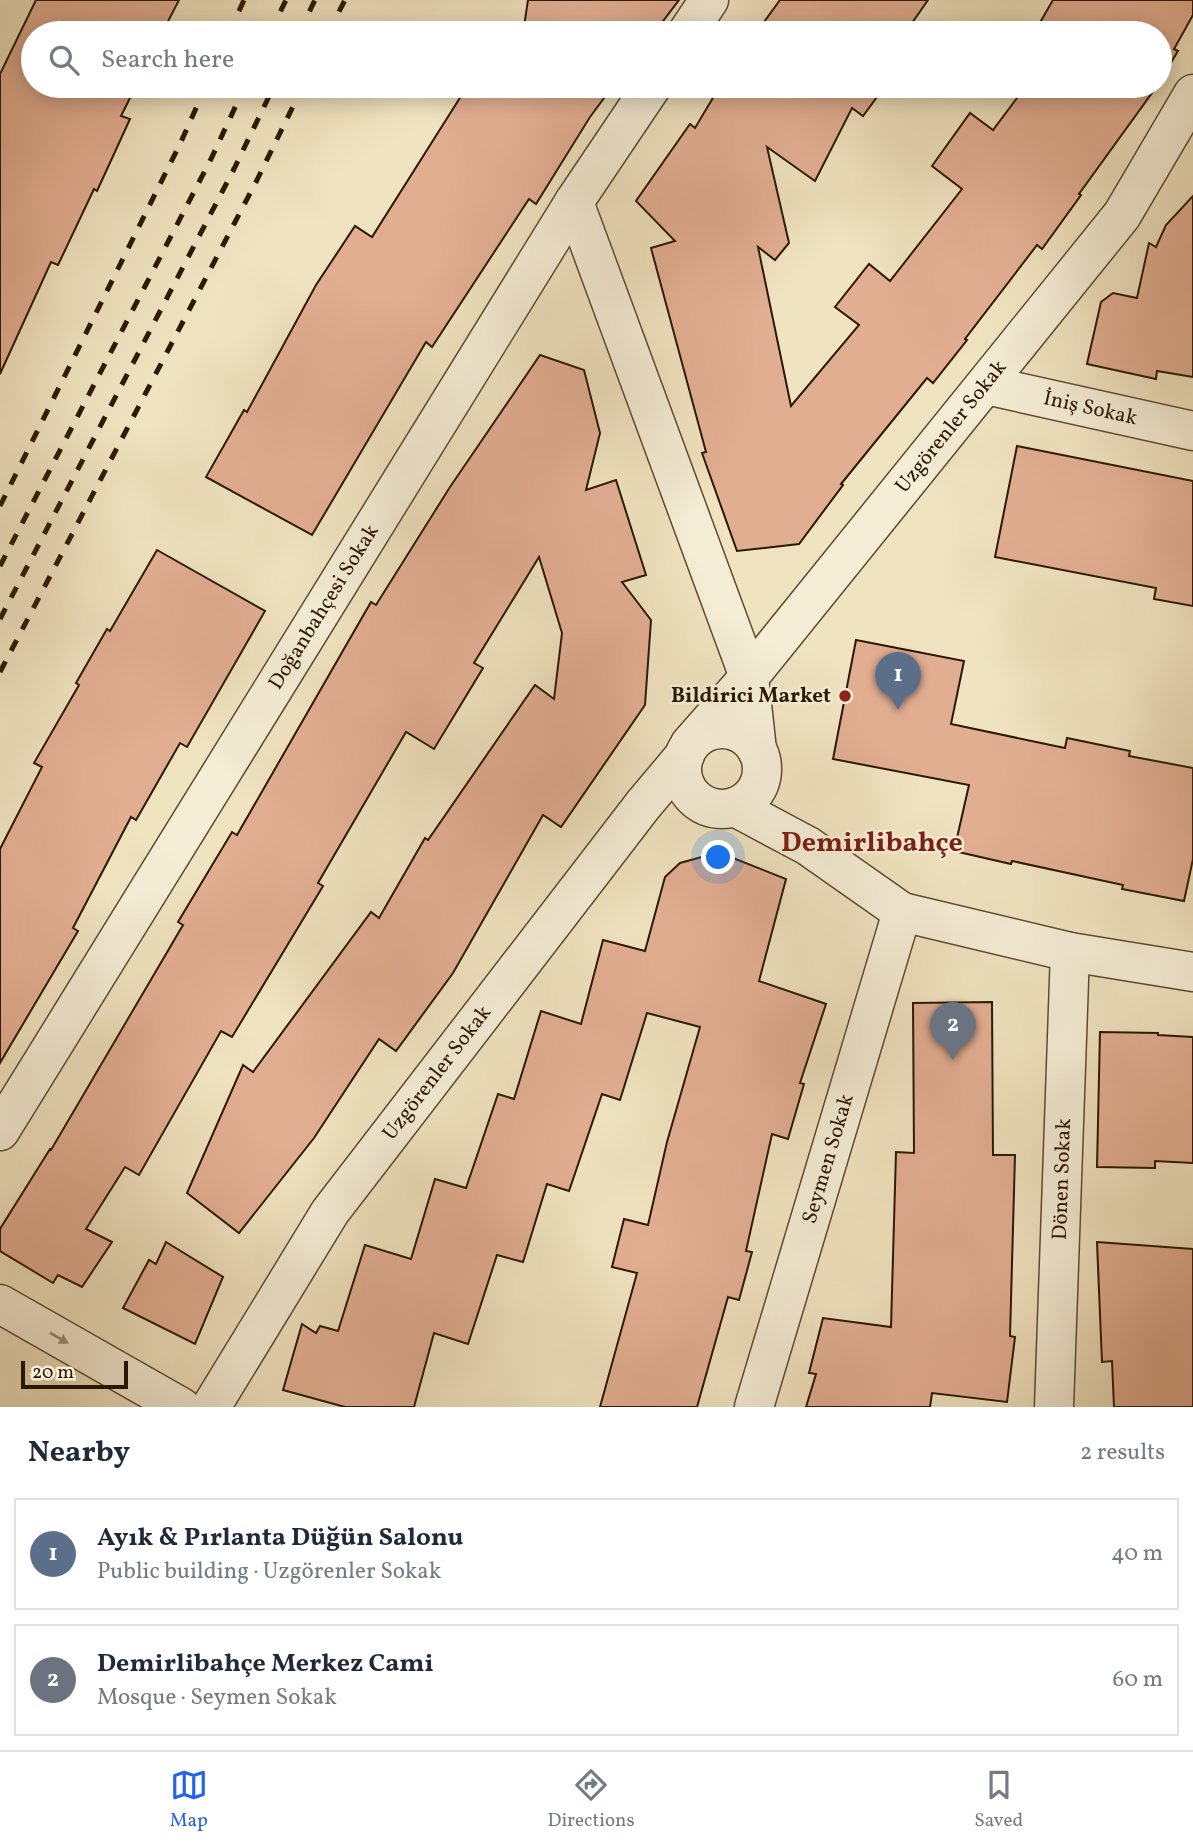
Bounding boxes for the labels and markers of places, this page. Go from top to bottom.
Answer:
pin: 1 [875,652,921,710]
place label: Bildirici Market [671,682,831,711]
marker: Bildirici Market [837,688,853,704]
pin: 2 [930,1002,976,1060]

